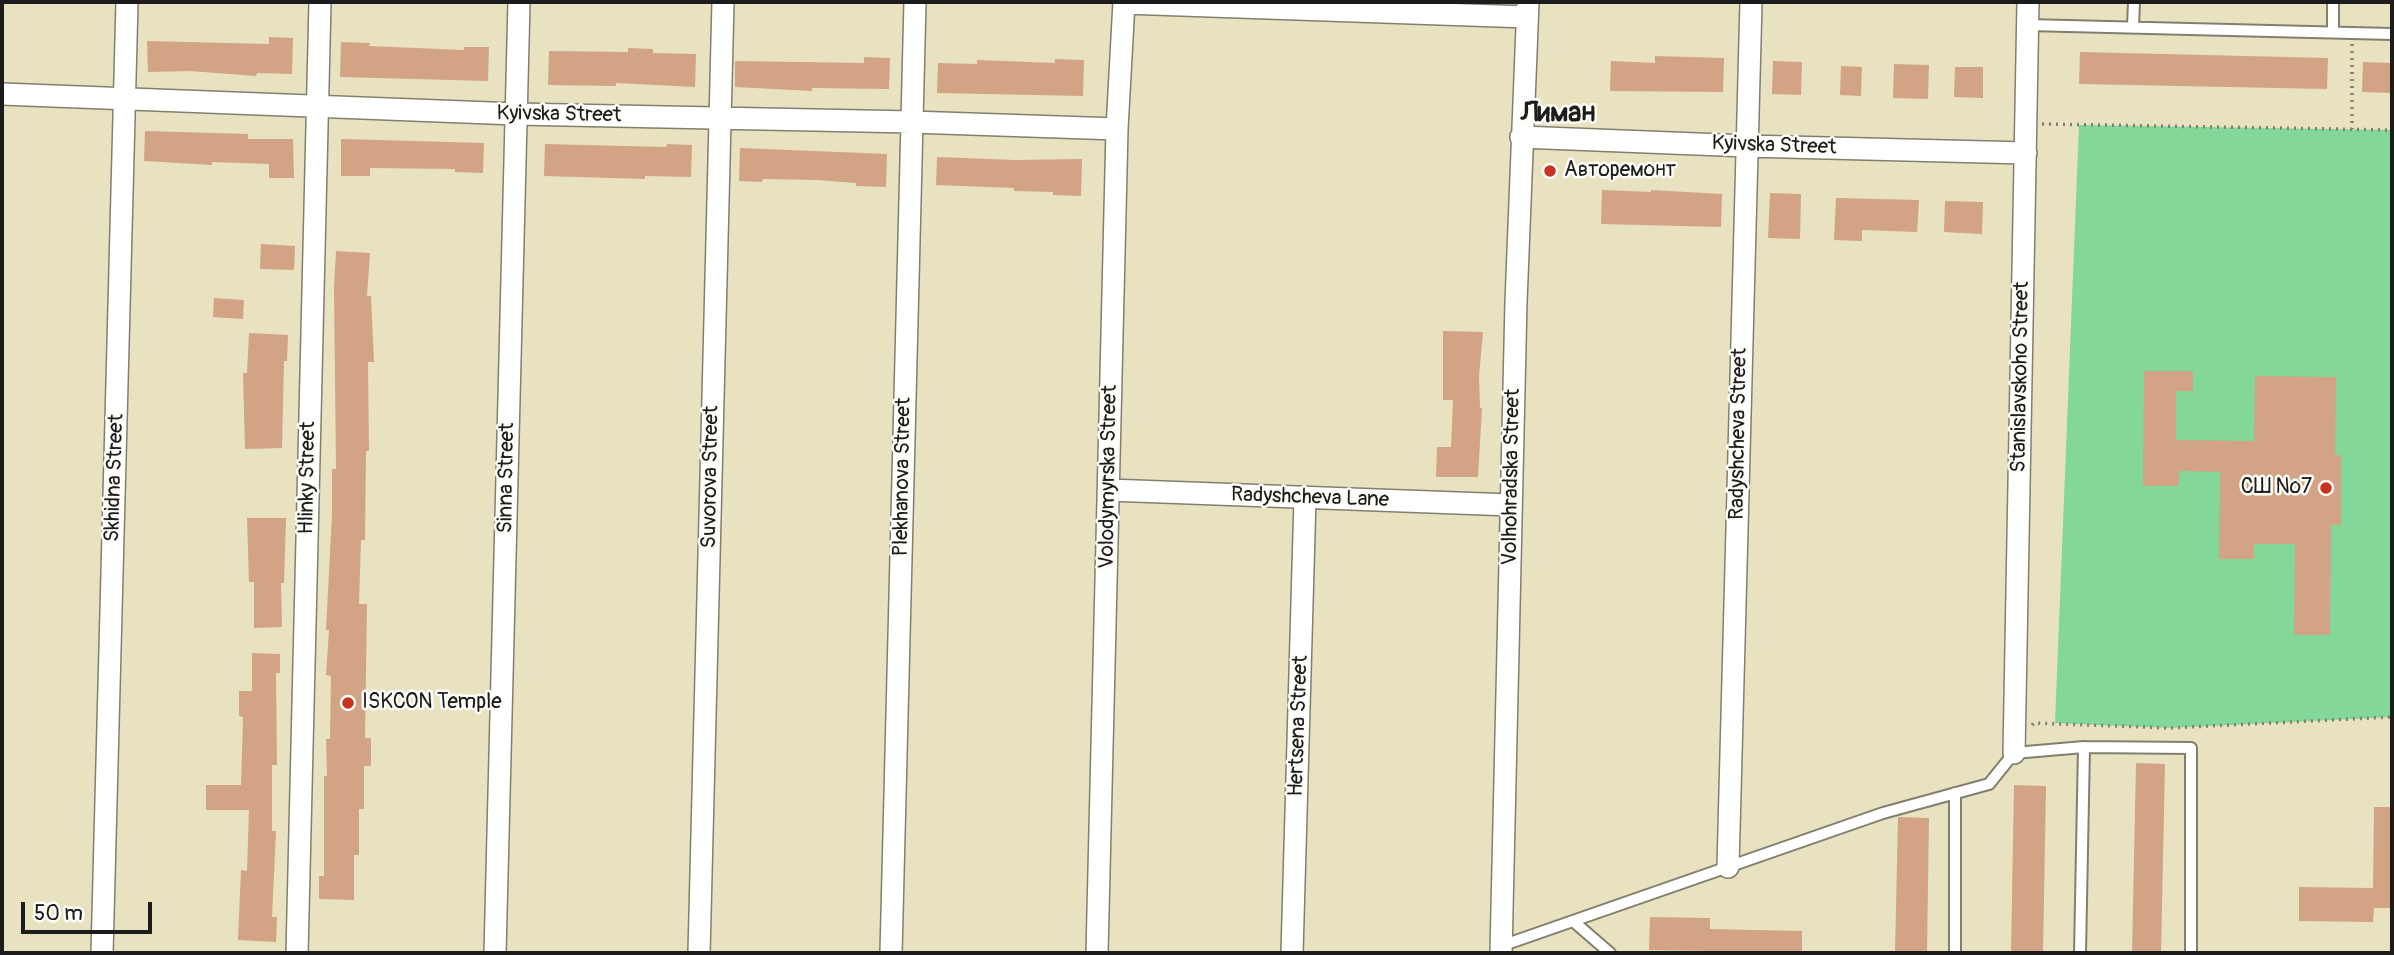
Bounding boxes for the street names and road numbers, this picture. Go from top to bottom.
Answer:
street label: Kyivska Street [496,101,622,129]
street label: Kyivska Street [1711,131,1837,161]
street label: Stanislavskoho Street [2007,281,2035,473]
street label: Radyshcheva Street [1725,348,1753,520]
street label: Volodymyrska Street [1095,385,1123,569]
street label: Volhohradska Street [1498,388,1526,566]
street label: Plekhanova Street [889,397,917,557]
street label: Suvorova Street [697,405,725,549]
street label: Skhidna Street [100,413,130,543]
street label: Hlinky Street [294,421,322,535]
street label: Sinna Street [493,422,521,534]
street label: Radyshcheva Lane [1230,483,1390,513]
street label: Hertsena Street [1284,655,1314,797]

